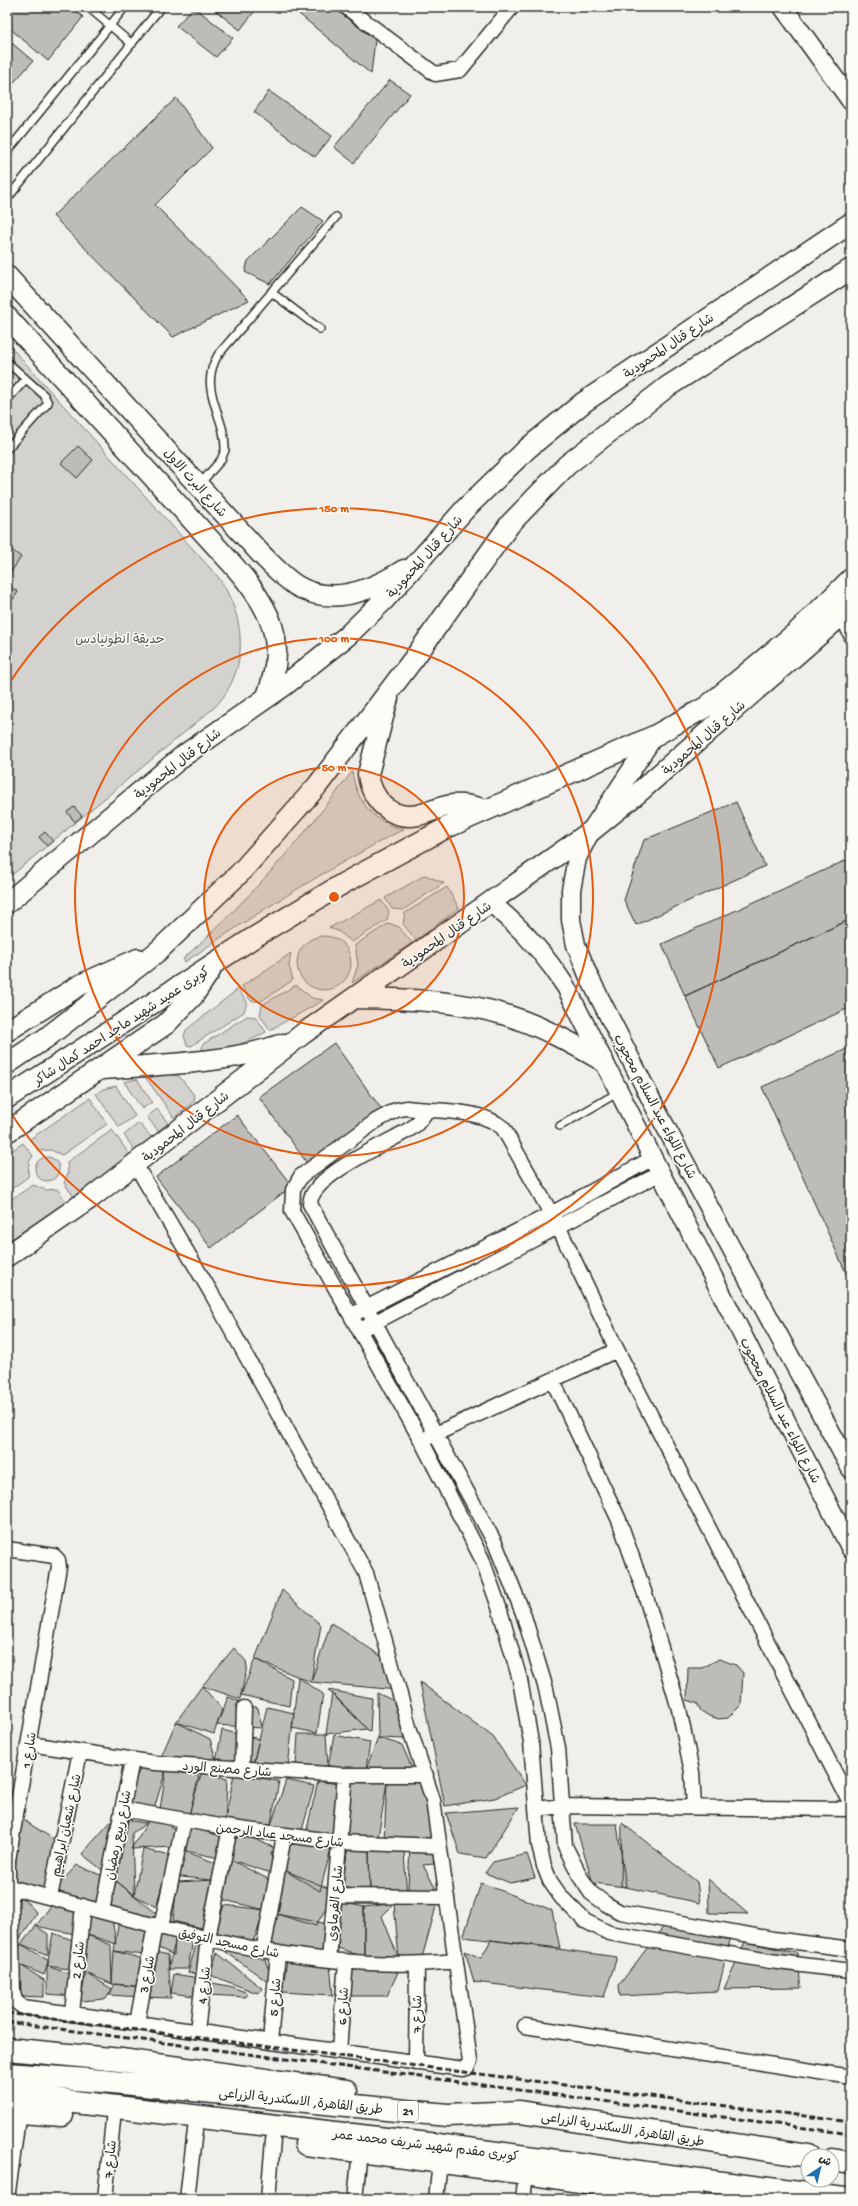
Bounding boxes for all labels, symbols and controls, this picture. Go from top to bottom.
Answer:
street label: شارع قنال المحمودية [621,311,717,383]
street label: شارع البرت الاول [159,446,229,521]
text: 150 m [318,503,349,517]
street label: شارع قنال المحمودية [385,513,467,602]
park label: حديقة انطونيادس [75,633,165,648]
text: 100 m [318,633,349,647]
street label: شارع قنال المحمودية [660,699,749,779]
street label: شارع قنال المحمودية [132,727,225,803]
text: 50 m [322,762,347,776]
centre of rings [327,890,341,904]
street label: شارع قنال المحمودية [400,900,495,973]
street label: كوبرى عميد شهيد ماجد احمد كمال شاكر [31,964,213,1090]
street label: شارع اللواء عبد السلام محجوب [608,1032,698,1182]
street label: شارع قنال المحمودية [140,1090,233,1166]
street label: شارع اللواء عبد السلام محجوب [735,1336,822,1487]
street label: شارع 1 [20,1731,41,1771]
street label: شارع مصنع الورد [182,1760,272,1782]
street label: شارع شعبان ابراهيم [49,1773,87,1879]
street label: شارع ربيع رمضان [103,1789,136,1882]
street label: شارع مسجد عباد الرحمن [215,1821,344,1852]
street label: شارع الفرماوى [326,1864,347,1942]
street label: شارع مسجد التوفيق [177,1926,280,1962]
street label: شارع 2 [70,1941,89,1980]
street label: شارع 3 [137,1954,159,1996]
street label: شارع 4 [196,1966,215,2005]
street label: شارع 5 [267,1978,286,2017]
street label: شارع 6 [336,1987,353,2026]
street label: شارع 7 [411,1995,426,2034]
street label: طريق القاهرة, الاسكندرية الزراعى [218,2086,384,2119]
road number: 21 [398,2101,418,2121]
street label: طريق القاهرة, الاسكندرية الزراعى [540,2110,705,2151]
street label: كوبرى مقدم شهيد شريف محمد عمر [331,2128,520,2166]
street label: شارع 7 [102,2140,121,2180]
north arrow [800,2148,840,2188]
text: ش [816,2153,833,2170]

